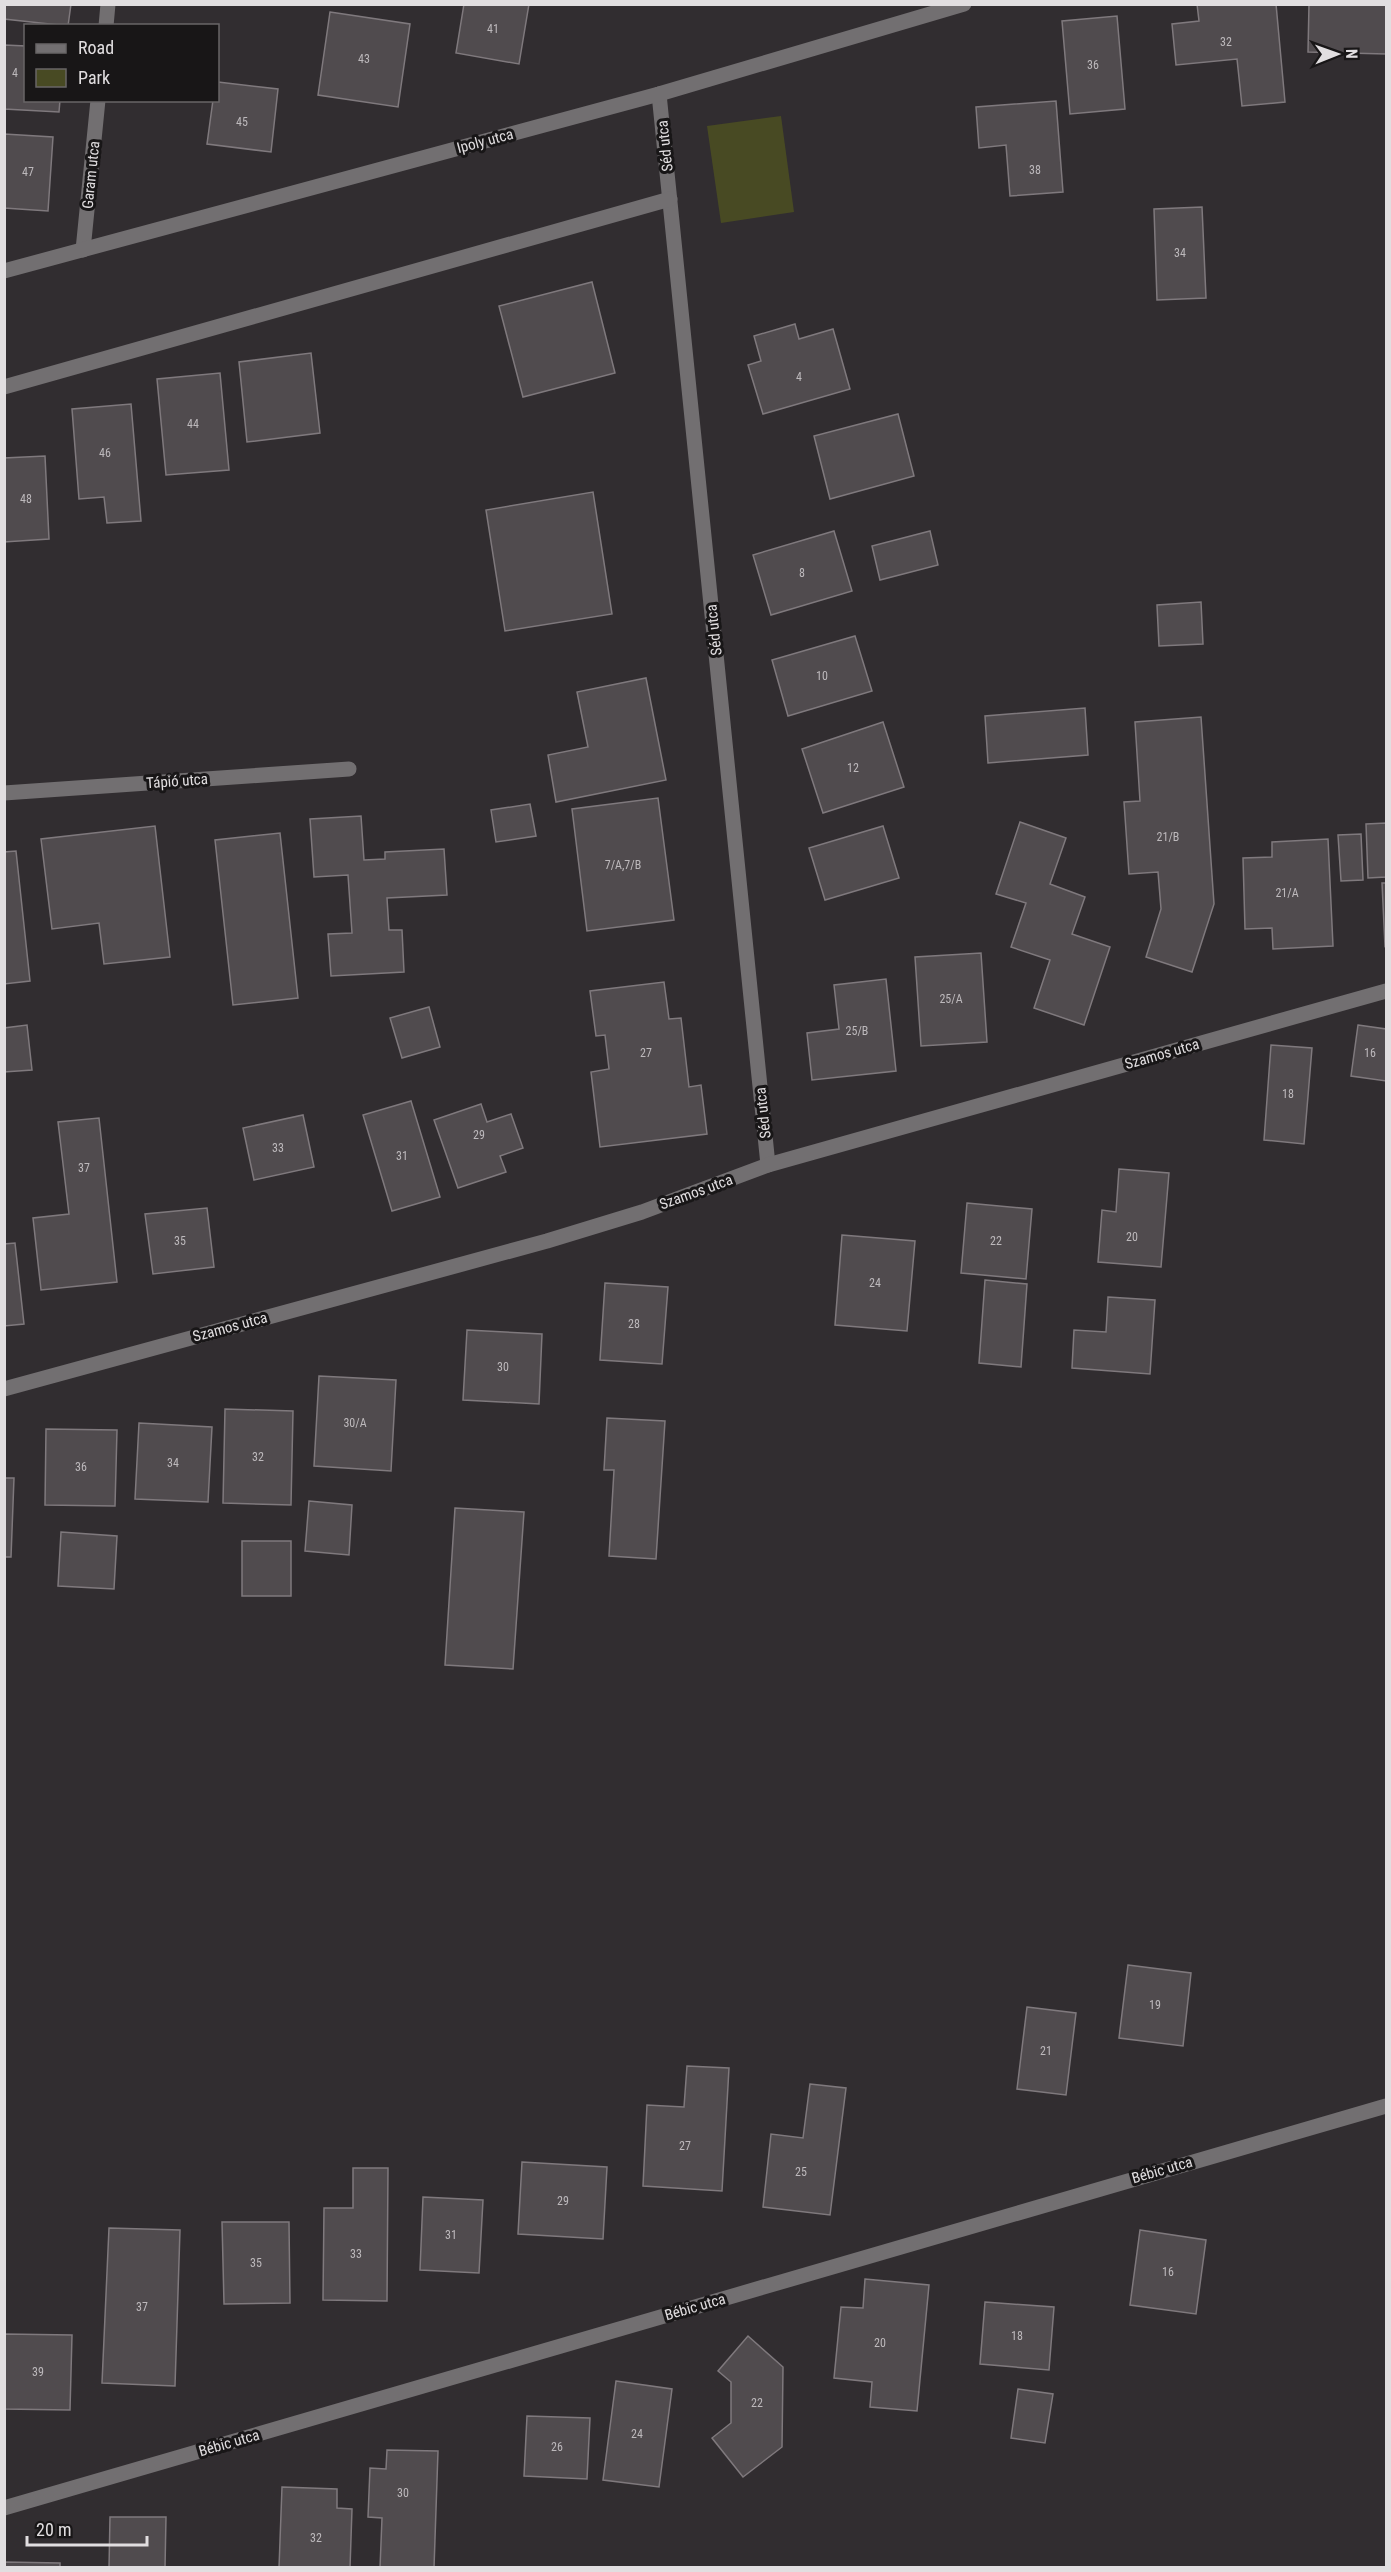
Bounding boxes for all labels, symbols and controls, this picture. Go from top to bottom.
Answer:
house number: 41 [487,22,499,36]
legend [24,24,219,102]
north arrow [1307,24,1367,84]
house number: 32 [1220,35,1232,49]
text: Road [78,37,114,58]
text: N [1342,49,1361,59]
house number: 43 [358,52,370,66]
house number: 36 [1087,58,1099,72]
house number: 4 [12,66,18,80]
text: Park [78,67,110,88]
house number: 45 [236,115,248,129]
street label: Séd utca [653,119,677,173]
street label: Ipoly utca [455,125,515,157]
street label: Garam utca [78,140,104,210]
house number: 38 [1029,163,1041,177]
house number: 47 [22,165,34,179]
house number: 34 [1174,246,1186,260]
house number: 4 [796,370,802,384]
house number: 44 [187,417,199,431]
house number: 46 [99,446,111,460]
house number: 48 [20,492,32,506]
house number: 8 [799,566,805,580]
street label: Séd utca [702,603,726,657]
house number: 10 [816,669,828,683]
house number: 12 [847,761,859,775]
street label: Tápió utca [146,770,208,792]
house number: 21/B [1157,830,1179,844]
house number: 7/A,7/B [605,858,641,872]
house number: 21/A [1275,886,1299,900]
house number: 25/A [939,992,963,1006]
house number: 25/B [846,1024,868,1038]
street label: Szamos utca [1123,1035,1201,1073]
house number: 27 [640,1046,652,1060]
house number: 16 [1364,1046,1376,1060]
street label: Séd utca [751,1086,775,1140]
house number: 18 [1282,1087,1294,1101]
house number: 29 [473,1128,485,1142]
house number: 33 [272,1141,284,1155]
house number: 31 [396,1149,408,1163]
house number: 37 [78,1161,90,1175]
street label: Szamos utca [657,1170,735,1214]
house number: 20 [1126,1230,1138,1244]
house number: 35 [174,1234,186,1248]
house number: 22 [990,1234,1002,1248]
house number: 24 [869,1276,881,1290]
street label: Szamos utca [191,1308,269,1346]
house number: 28 [628,1317,640,1331]
house number: 30 [497,1360,509,1374]
house number: 30/A [343,1416,367,1430]
house number: 32 [252,1450,264,1464]
house number: 34 [167,1456,179,1470]
house number: 36 [75,1460,87,1474]
house number: 19 [1149,1998,1161,2012]
house number: 21 [1040,2044,1052,2058]
house number: 27 [679,2139,691,2153]
street label: Bébic utca [1130,2153,1194,2187]
house number: 25 [795,2165,807,2179]
house number: 29 [557,2194,569,2208]
house number: 31 [445,2228,457,2242]
house number: 33 [350,2247,362,2261]
house number: 35 [250,2256,262,2270]
house number: 16 [1162,2265,1174,2279]
street label: Bébic utca [663,2290,727,2324]
house number: 37 [136,2300,148,2314]
house number: 18 [1011,2329,1023,2343]
house number: 20 [874,2336,886,2350]
house number: 39 [32,2365,44,2379]
house number: 22 [751,2396,763,2410]
street label: Bébic utca [197,2426,261,2460]
house number: 24 [631,2427,643,2441]
house number: 26 [551,2440,563,2454]
house number: 30 [397,2486,409,2500]
scale bar [27,2509,147,2547]
text: 20 m [36,2519,71,2540]
house number: 32 [310,2531,322,2545]

